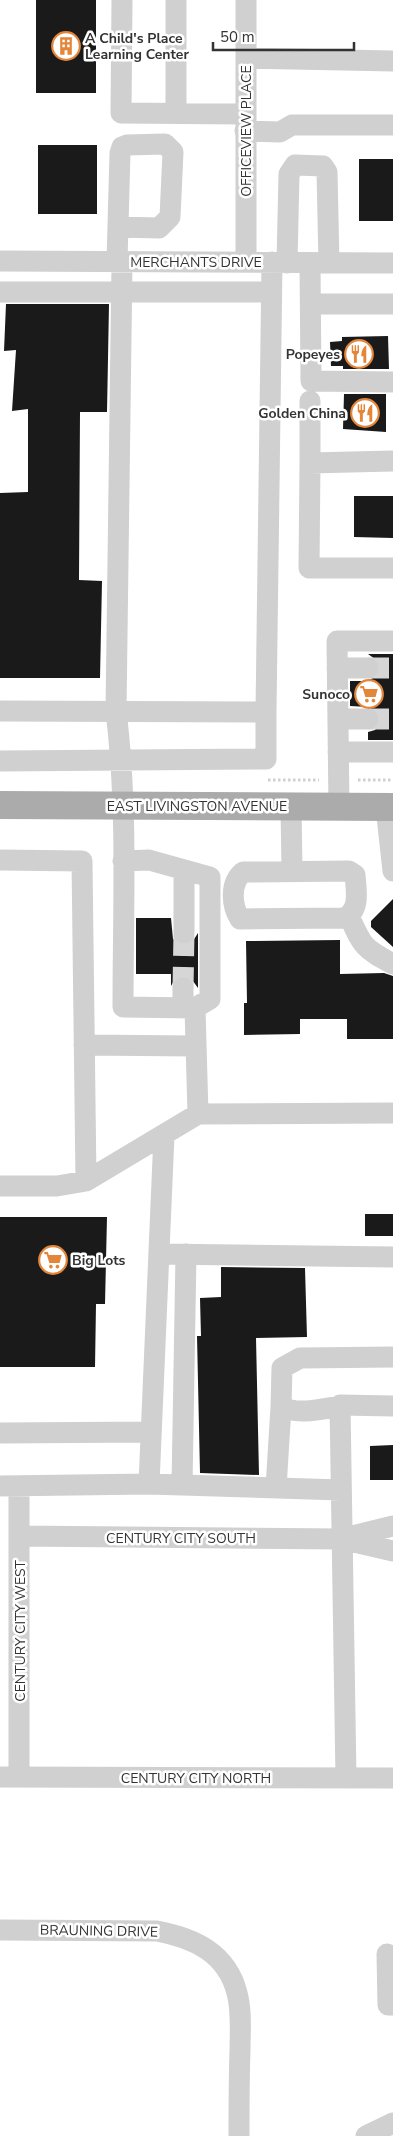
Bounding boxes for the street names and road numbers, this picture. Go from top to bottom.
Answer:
street label: OFFICEVIEW PLACE [237,65,256,197]
street label: MERCHANTS DRIVE [130,253,262,272]
street label: EAST LIVINGSTON AVENUE [107,797,287,816]
street label: CENTURY CITY SOUTH [106,1529,256,1548]
street label: CENTURY CITY WEST [11,1560,30,1702]
street label: CENTURY CITY NORTH [121,1769,271,1788]
street label: BRAUNING DRIVE [40,1920,158,1942]

